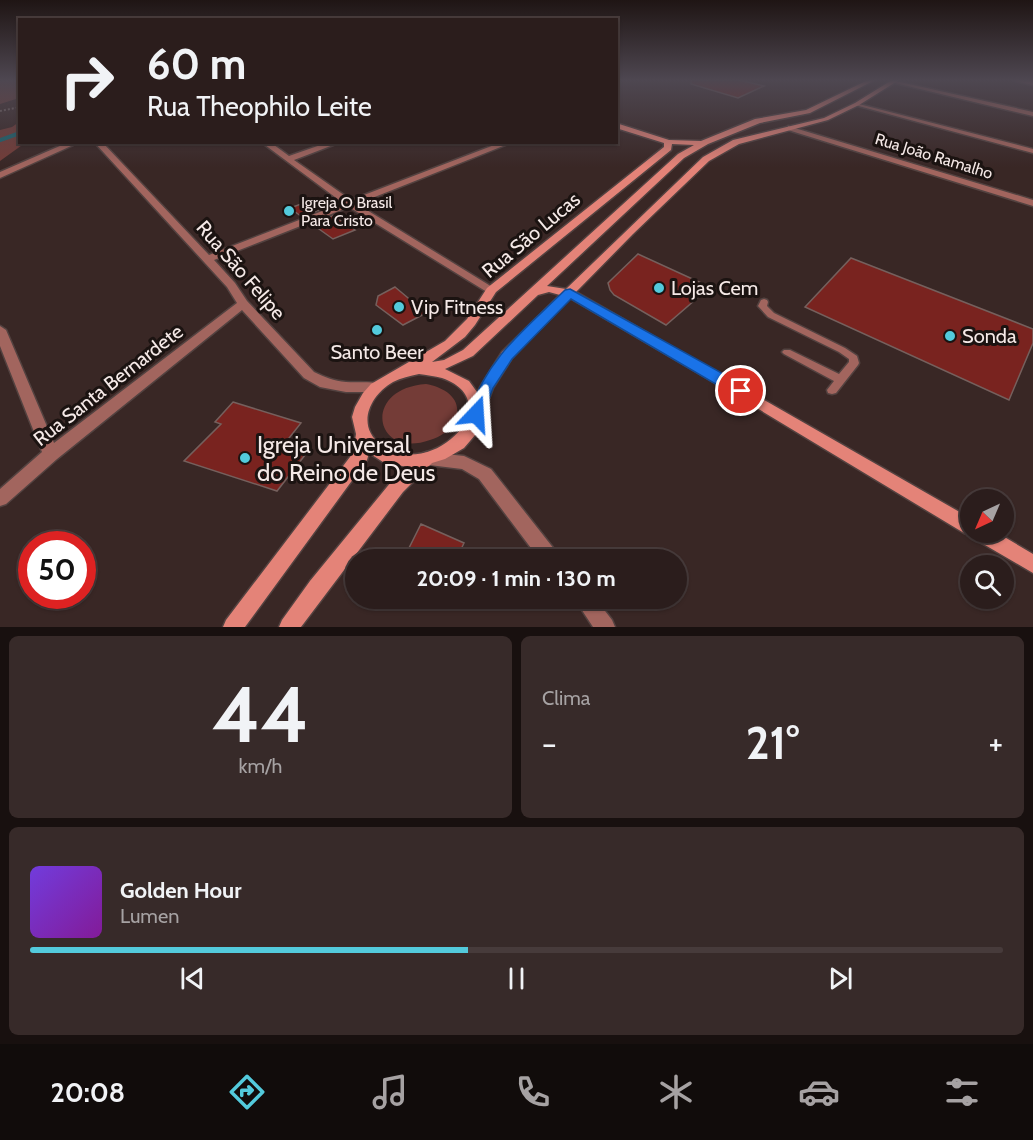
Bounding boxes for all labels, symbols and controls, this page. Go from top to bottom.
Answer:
text: 60 m [147,38,246,90]
icon: right [48,42,126,120]
text: Rua Theophilo Leite [147,90,372,123]
street label: Rua João Ramalho [873,129,995,183]
street label: Rua São Lucas [477,187,585,283]
place label: Igreja O Brasil Para Cristo [301,193,393,230]
marker: Igreja O Brasil Para Cristo [282,204,296,218]
street label: Rua São Felipe [191,216,291,324]
place label: Lojas Cem [671,276,758,300]
marker: Lojas Cem [652,281,666,295]
place label: Vip Fitness [411,295,503,319]
marker: Vip Fitness [392,300,406,314]
street label: Rua Santa Bernardete [28,319,188,451]
marker: Santo Beer [370,323,384,337]
place label: Sonda [962,324,1017,348]
marker: Sonda [943,329,957,343]
place label: Santo Beer [330,340,424,364]
pin [715,365,766,416]
icon: arrive [724,374,757,407]
position arrow [444,382,508,446]
place label: Igreja Universal do Reino de Deus [257,430,436,487]
marker: Igreja Universal do Reino de Deus [238,451,252,465]
north arrow [960,489,1014,543]
map controls [960,489,1014,609]
speed limit sign: 50 [18,531,96,609]
button: search [960,555,1014,609]
text: 20:09 · 1 min · 130 m [416,565,616,592]
text: 44 [212,667,309,762]
text: Clima [542,686,590,710]
text: 21° [746,716,799,770]
text: − [542,723,557,763]
text: + [988,723,1003,763]
text: km/h [239,754,282,778]
text: Golden Hour [120,877,241,904]
text: Lumen [120,904,179,928]
icon: previous [176,962,209,995]
icon: pause [500,962,533,995]
icon: next [824,962,857,995]
icon: directions [226,1071,268,1113]
icon: music [369,1071,411,1113]
icon: phone [512,1071,554,1113]
icon: climate [655,1071,697,1113]
icon: car [798,1071,840,1113]
icon: filters [941,1071,983,1113]
text: 20:08 [50,1076,125,1109]

